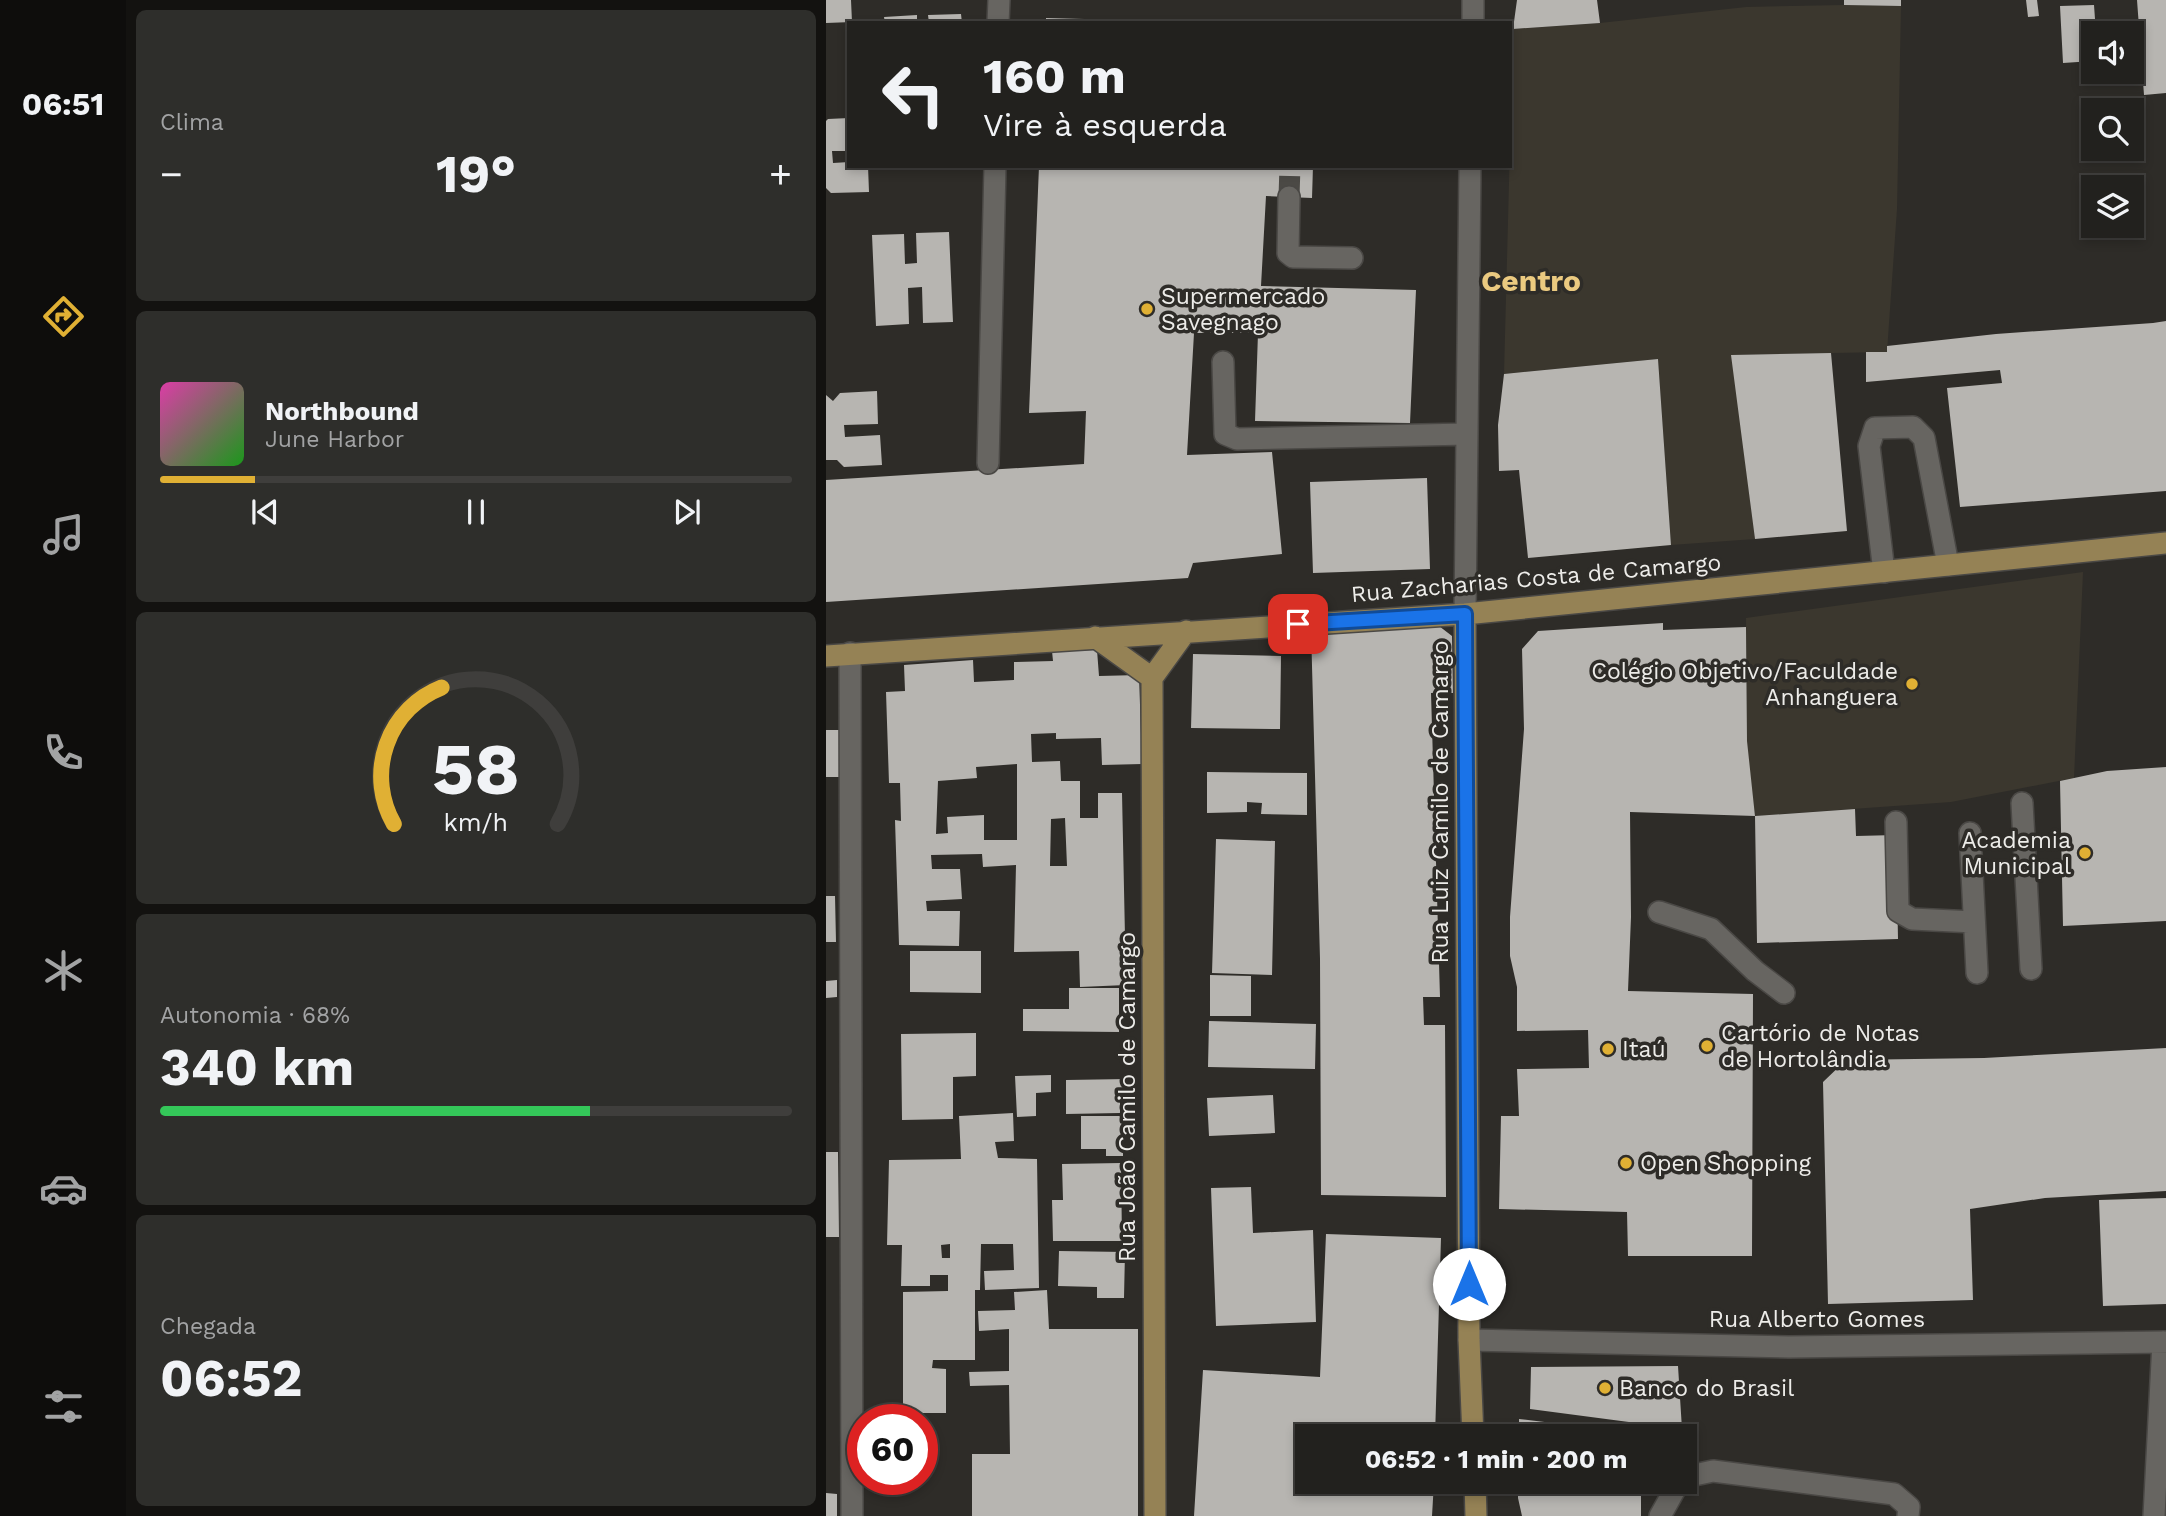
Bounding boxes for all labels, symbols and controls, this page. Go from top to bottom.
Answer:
map controls [2081,21,2144,238]
button: sound [2081,21,2144,84]
text: 160 m [983,47,1126,105]
icon: left [868,49,959,140]
text: 06:51 [22,85,104,123]
button: search [2081,98,2144,161]
text: Vire à esquerda [983,106,1227,144]
text: Clima [160,109,224,136]
text: 19° [436,144,516,205]
text: − [160,152,183,196]
text: + [769,152,792,196]
button: layers [2081,175,2144,238]
district label: Centro [1481,263,1581,298]
place label: Supermercado Savegnago [1161,283,1325,336]
icon: directions [39,292,88,341]
marker: Supermercado Savegnago [1139,301,1155,317]
text: Northbound [265,396,419,426]
text: June Harbor [265,426,404,453]
icon: previous [246,493,284,531]
icon: pause [457,493,495,531]
icon: next [668,493,706,531]
icon: music [39,510,88,559]
street label: Rua Zacharias Costa de Camargo [1350,549,1722,608]
pin [1268,594,1328,654]
icon: arrive [1279,605,1317,643]
street label: Rua Luiz Camilo de Camargo [1427,640,1454,964]
place label: Colégio Objetivo/Faculdade Anhanguera [1591,658,1898,711]
marker: Colégio Objetivo/Faculdade Anhanguera [1904,676,1920,692]
text: 58 [432,726,520,812]
icon: phone [39,728,88,777]
text: km/h [444,808,508,837]
place label: Academia Municipal [1961,827,2071,880]
marker: Academia Municipal [2077,845,2093,861]
street label: Rua João Camilo de Camargo [1114,932,1141,1262]
icon: climate [39,946,88,995]
text: Autonomia · 68% [160,1002,350,1029]
place label: Cartório de Notas de Hortolândia [1721,1020,1920,1073]
place label: Itaú [1622,1036,1666,1063]
text: 340 km [160,1037,354,1098]
marker: Cartório de Notas de Hortolândia [1699,1038,1715,1054]
marker: Itaú [1600,1041,1616,1057]
place label: Open Shopping [1640,1150,1812,1177]
marker: Open Shopping [1618,1155,1634,1171]
icon: car [39,1164,88,1213]
position arrow [1432,1247,1506,1321]
street label: Rua Alberto Gomes [1709,1306,1925,1333]
text: Chegada [160,1313,256,1340]
text: 06:52 [160,1348,303,1409]
place label: Banco do Brasil [1619,1375,1794,1402]
marker: Banco do Brasil [1597,1380,1613,1396]
icon: filters [39,1382,88,1431]
speed limit sign: 60 [847,1404,938,1495]
text: 06:52 · 1 min · 200 m [1365,1444,1627,1474]

